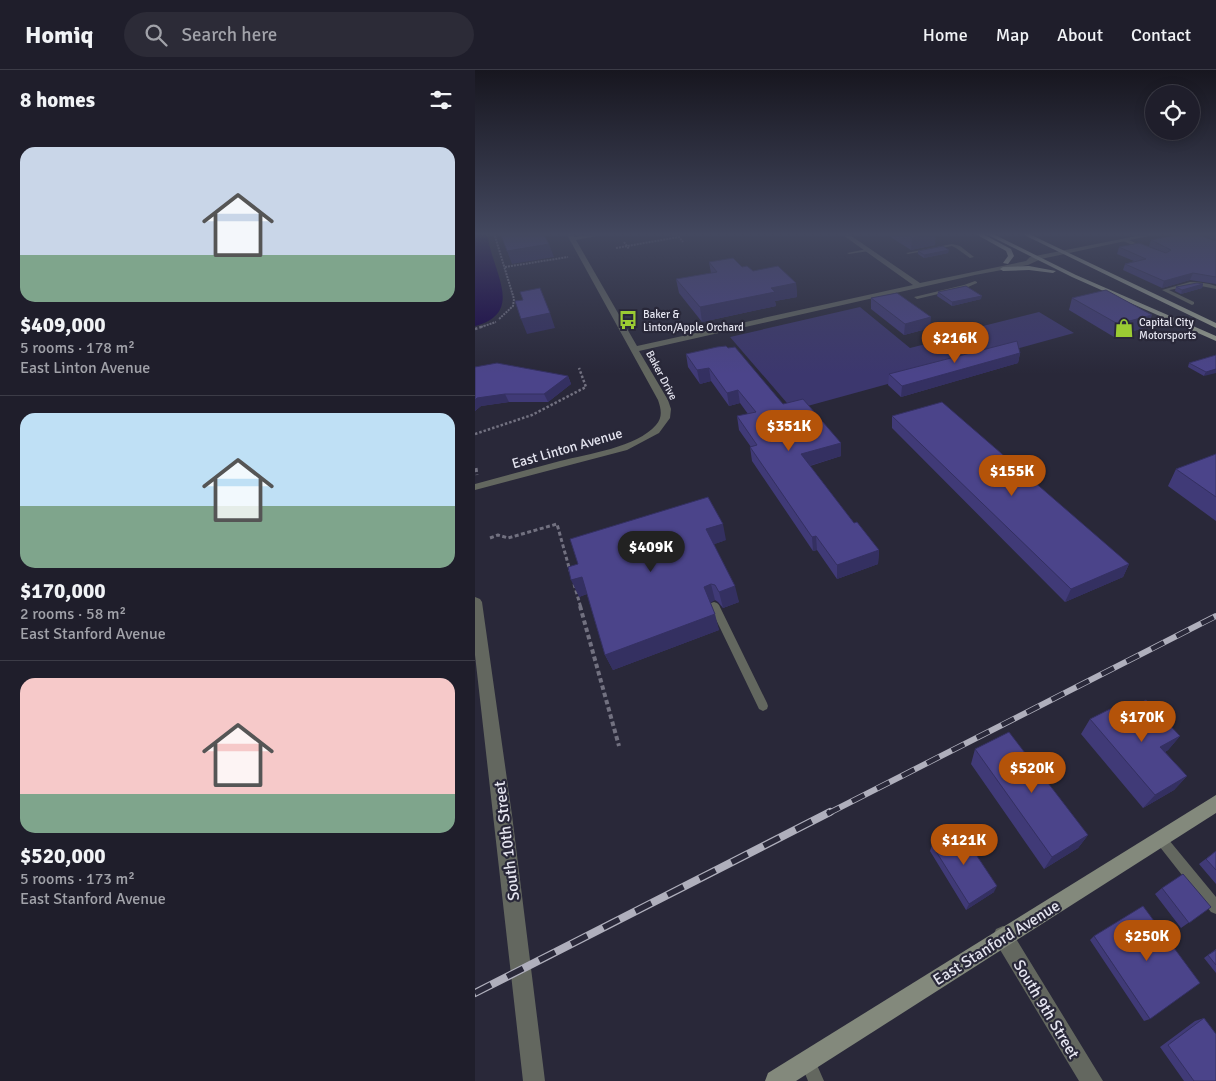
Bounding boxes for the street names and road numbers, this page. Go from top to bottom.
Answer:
street label: Baker Drive [643,348,680,402]
street label: East Linton Avenue [510,425,624,472]
street label: South 10th Street [490,779,524,902]
street label: East Stanford Avenue [929,896,1064,990]
street label: South 9th Street [1009,956,1084,1063]

